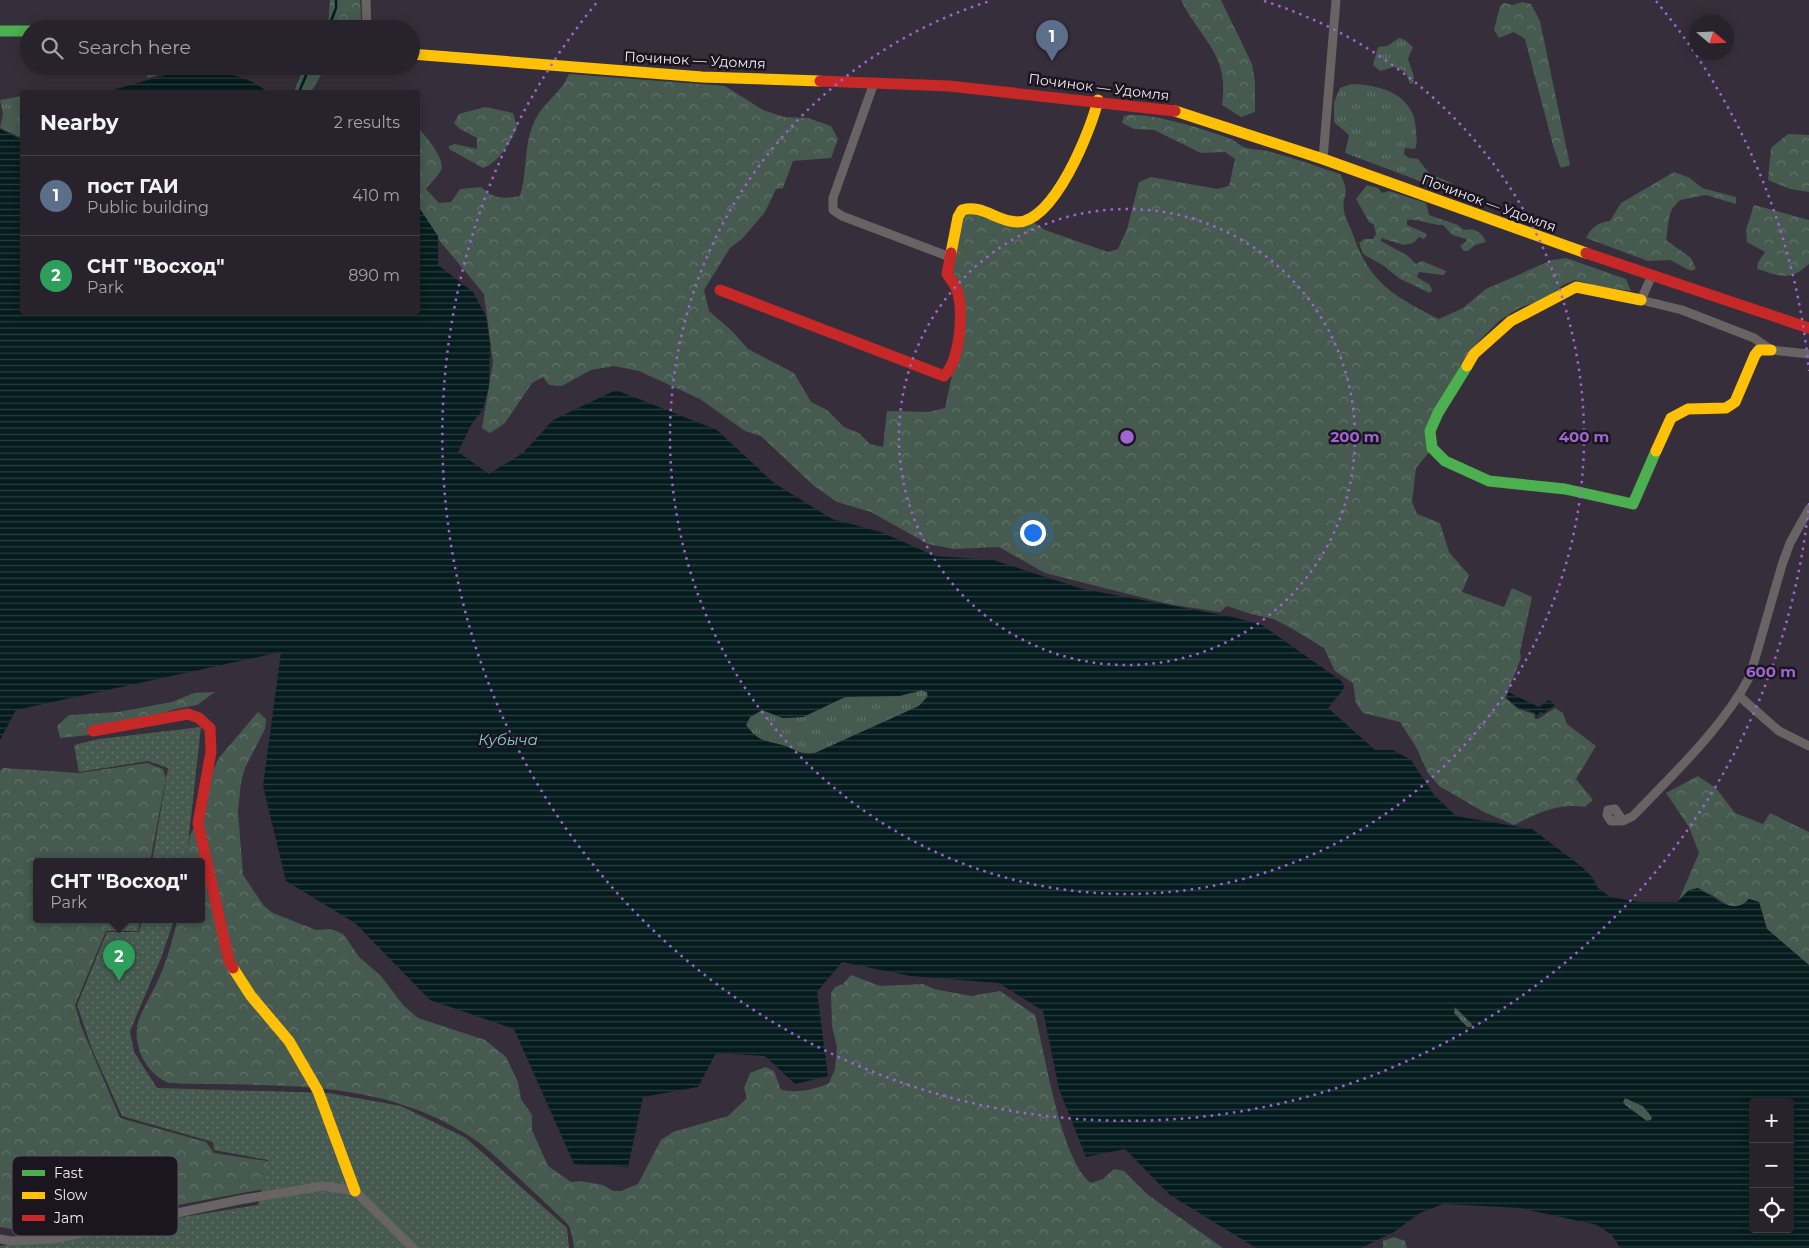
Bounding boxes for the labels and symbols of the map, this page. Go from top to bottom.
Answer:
north arrow [1689,15,1734,60]
pin: 1 [1036,20,1068,61]
street label: Починок — Удомля [624,47,766,73]
street label: Починок — Удомля [1028,69,1170,105]
street label: Починок — Удомля [1419,170,1559,236]
text: 200 m [1330,427,1380,446]
text: 400 m [1559,427,1609,446]
centre of rings [1118,428,1136,446]
your location [1020,520,1046,546]
text: 600 m [1746,662,1796,681]
water label: Кубыча [478,730,538,749]
pin: 2 [103,940,135,981]
legend [12,1156,178,1236]
text: Fast [54,1164,84,1182]
text: Slow [54,1186,88,1204]
text: Jam [53,1209,84,1227]

